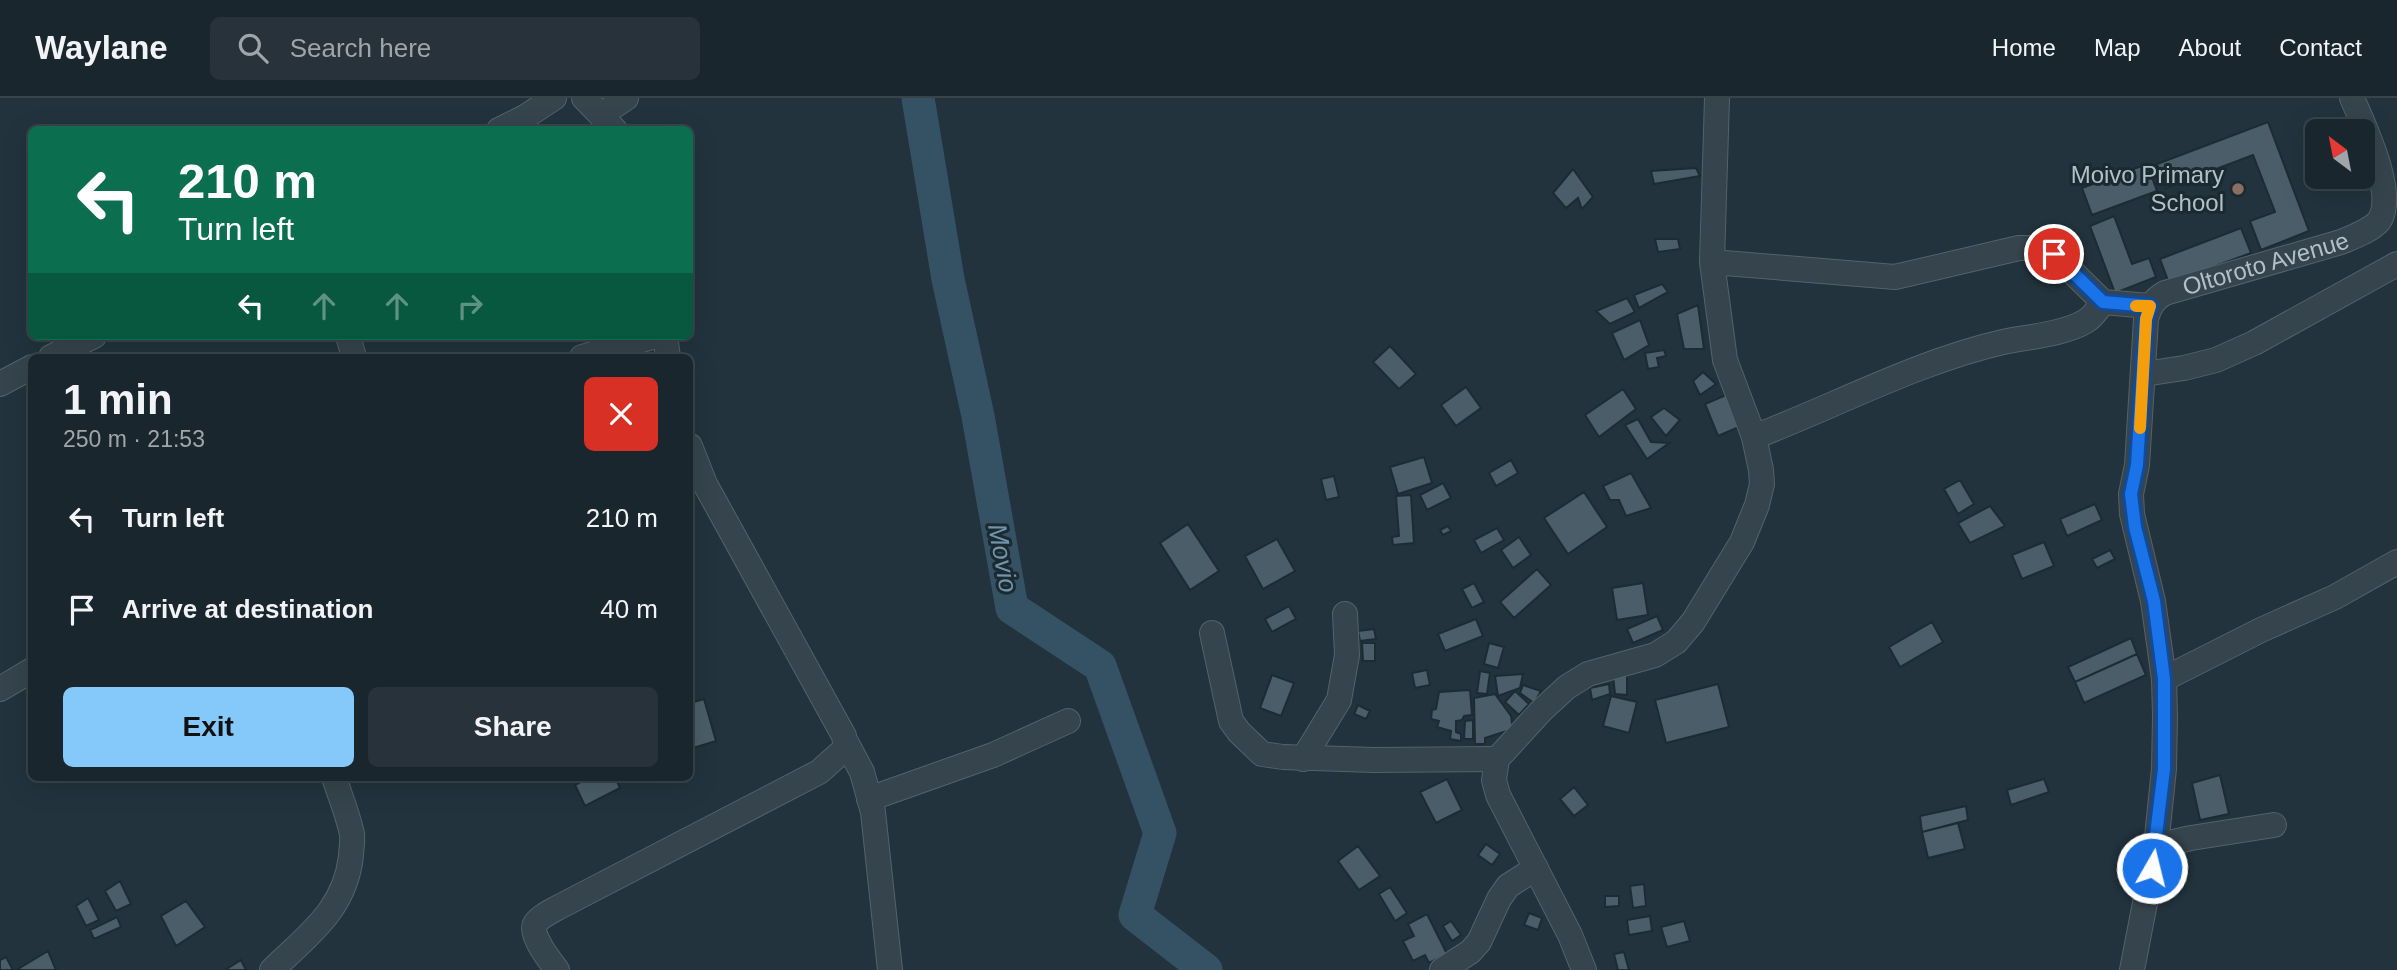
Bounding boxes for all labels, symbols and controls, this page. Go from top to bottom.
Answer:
search box [210,17,700,80]
text: Waylane [35,29,168,66]
icon: search [234,29,272,67]
text: Search here [290,33,431,63]
text: Home [1992,34,2056,61]
text: Map [2094,34,2141,61]
text: About [2179,34,2241,61]
text: Contact [2279,34,2362,61]
north arrow [2305,119,2375,189]
map controls [2305,119,2375,189]
icon: left [63,154,154,245]
text: 210 m [178,154,317,208]
place label: Moivo Primary School [2071,161,2224,216]
marker: Moivo Primary School [2230,181,2246,197]
text: Turn left [178,211,294,247]
pin [2024,224,2084,284]
street label: Oltoroto Avenue [2179,226,2353,300]
icon: arrive [2035,235,2073,273]
icon: left [232,287,270,325]
icon: ahead [305,287,343,325]
icon: ahead [378,287,416,325]
icon: right [451,287,489,325]
text: 1 min [63,376,173,423]
button: close [584,377,658,451]
text: 250 m · 21:53 [63,426,205,452]
icon: left [63,500,101,538]
text: Turn left [122,503,224,533]
text: 210 m [586,503,658,533]
water label: Movio [982,521,1024,595]
icon: arrive [63,591,101,629]
text: Arrive at destination [122,594,373,624]
text: 40 m [600,594,658,624]
button: Exit [63,687,354,767]
button: Share [368,687,658,767]
position arrow [2115,831,2189,905]

